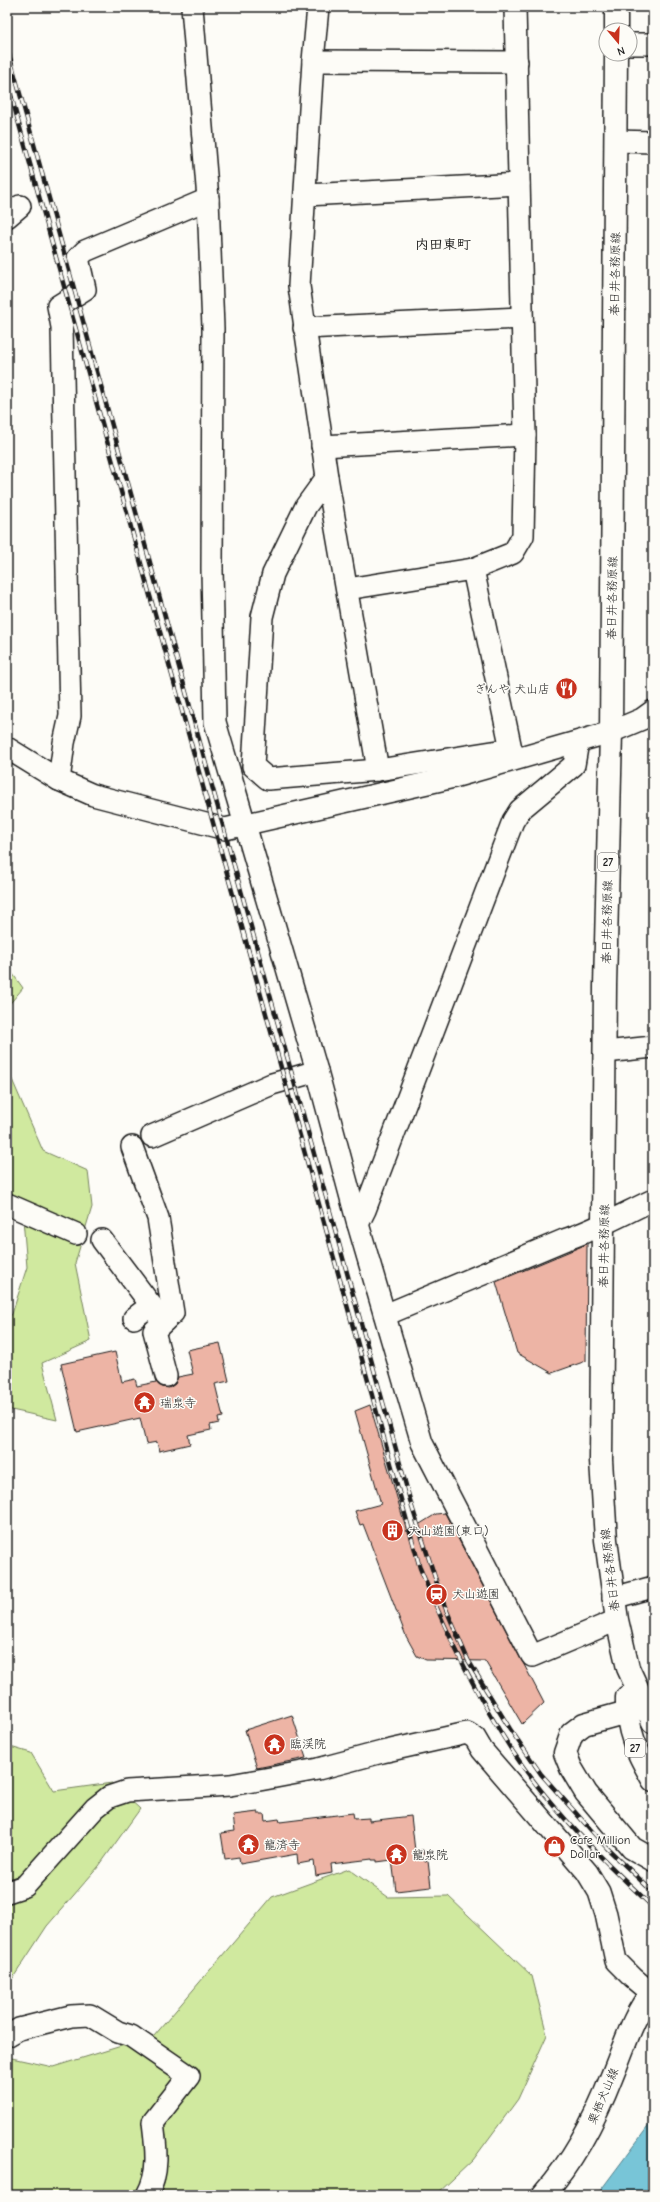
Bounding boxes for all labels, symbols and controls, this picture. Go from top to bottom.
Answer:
north arrow [598,22,638,62]
text: N [616,44,627,58]
street label: 春日井各務原線 [607,232,623,316]
district label: 内田東町 [415,236,471,253]
street label: 春日井各務原線 [604,556,620,640]
restaurant icon: ぎんや 犬山店 [553,676,579,702]
place label: ぎんや 犬山店 [474,682,550,696]
road number: 27 [598,853,618,871]
street label: 春日井各務原線 [599,880,615,964]
street label: 春日井各務原線 [596,1204,612,1288]
temple icon: 瑞泉寺 [132,1390,158,1416]
place label: 瑞泉寺 [160,1396,196,1410]
building icon: 犬山遊園(東口) [379,1518,405,1544]
place label: 犬山遊園(東口) [408,1524,488,1538]
street label: 春日井各務原線 [598,1527,622,1613]
station icon: 犬山遊園 [423,1581,449,1607]
place label: 犬山遊園 [452,1587,500,1601]
temple icon: 臨渓院 [262,1731,288,1757]
place label: 臨渓院 [290,1737,326,1751]
road number: 27 [625,1739,645,1757]
temple icon: 龍済寺 [235,1832,261,1858]
place label: Cafe Million Dollar [570,1833,630,1861]
shop icon: Cafe Million Dollar [542,1834,568,1860]
place label: 龍済寺 [264,1838,300,1852]
temple icon: 龍泉院 [384,1842,410,1868]
place label: 龍泉院 [412,1848,448,1862]
street label: 栗栖犬山線 [585,2066,621,2126]

